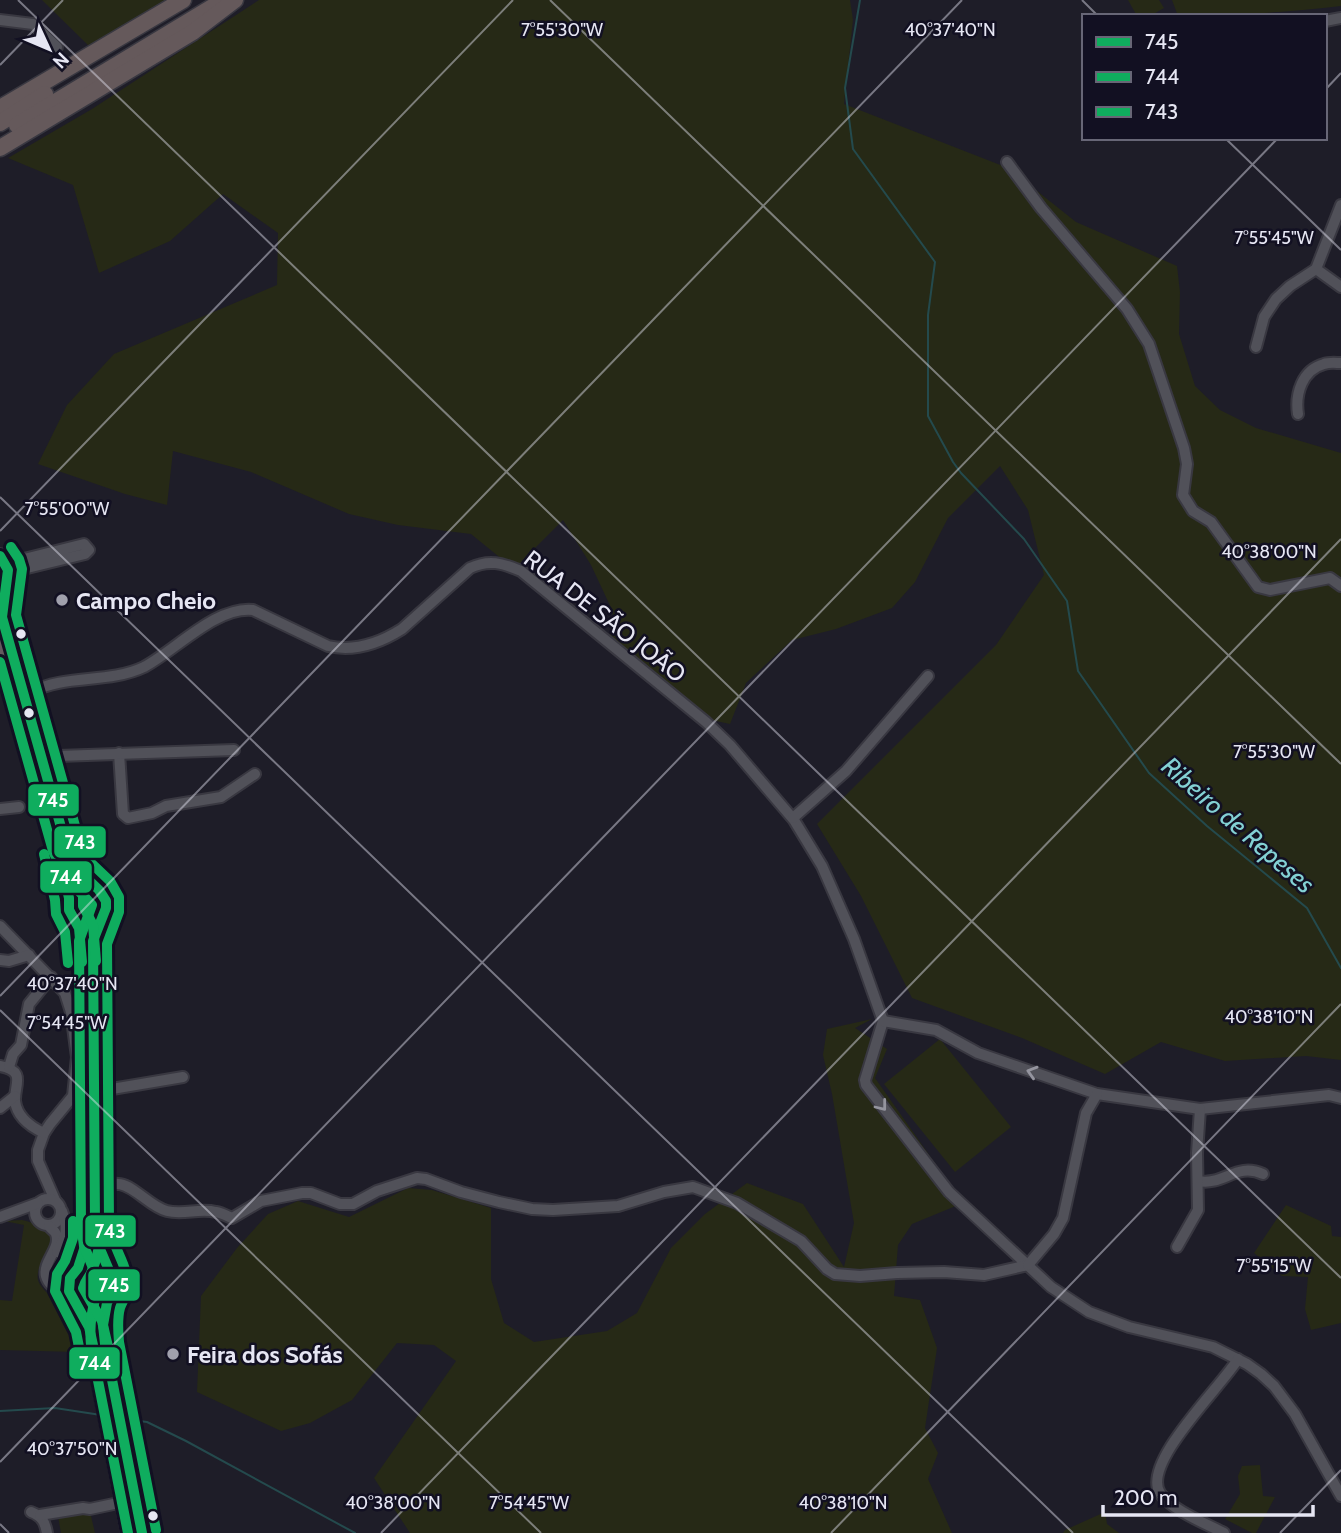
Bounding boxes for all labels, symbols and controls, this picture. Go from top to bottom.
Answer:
north arrow [14,14,84,84]
legend [1082,14,1327,140]
text: 7°55'30"W [521,19,603,41]
text: 40°37'40"N [904,19,996,41]
text: 745 [1145,29,1178,54]
text: N [48,48,74,73]
text: 744 [1145,64,1179,89]
text: 743 [1145,99,1178,124]
text: 7°55'45"W [1234,227,1314,249]
text: 7°55'00"W [25,498,109,520]
text: 40°38'00"N [1221,541,1317,563]
street label: RUA DE SÃO JOÃO [518,544,692,688]
place label: Campo Cheio [76,586,216,615]
marker: Campo Cheio [54,592,70,608]
unlabelled marker [14,627,28,641]
unlabelled marker [22,706,36,720]
text: 7°55'30"W [1233,741,1315,763]
water label: Ribeiro de Repeses [1155,750,1321,900]
line badge: 745 [27,783,80,817]
text: 745 [37,789,69,812]
line badge: 743 [53,825,107,859]
text: 743 [64,831,96,854]
line badge: 744 [39,860,93,894]
text: 744 [50,866,82,889]
text: 40°37'40"N [26,973,118,995]
text: 40°38'10"N [1225,1006,1313,1028]
text: 7°54'45"W [27,1012,107,1034]
one-way arrow [1027,1066,1039,1080]
one-way arrow [874,1097,886,1110]
line badge: 743 [84,1214,137,1248]
text: 743 [94,1220,126,1243]
text: 7°55'15"W [1236,1255,1312,1277]
line badge: 745 [87,1268,141,1302]
text: 745 [98,1274,130,1297]
place label: Feira dos Sofás [187,1340,343,1369]
line badge: 744 [68,1346,121,1380]
marker: Feira dos Sofás [165,1346,181,1362]
text: 744 [79,1352,111,1375]
text: 40°37'50"N [27,1438,117,1460]
scale bar [1103,1474,1313,1518]
text: 200 m [1114,1485,1177,1510]
text: 40°38'00"N [345,1492,441,1514]
text: 7°54'45"W [489,1492,569,1514]
text: 40°38'10"N [799,1492,887,1514]
unlabelled marker [146,1509,160,1523]

